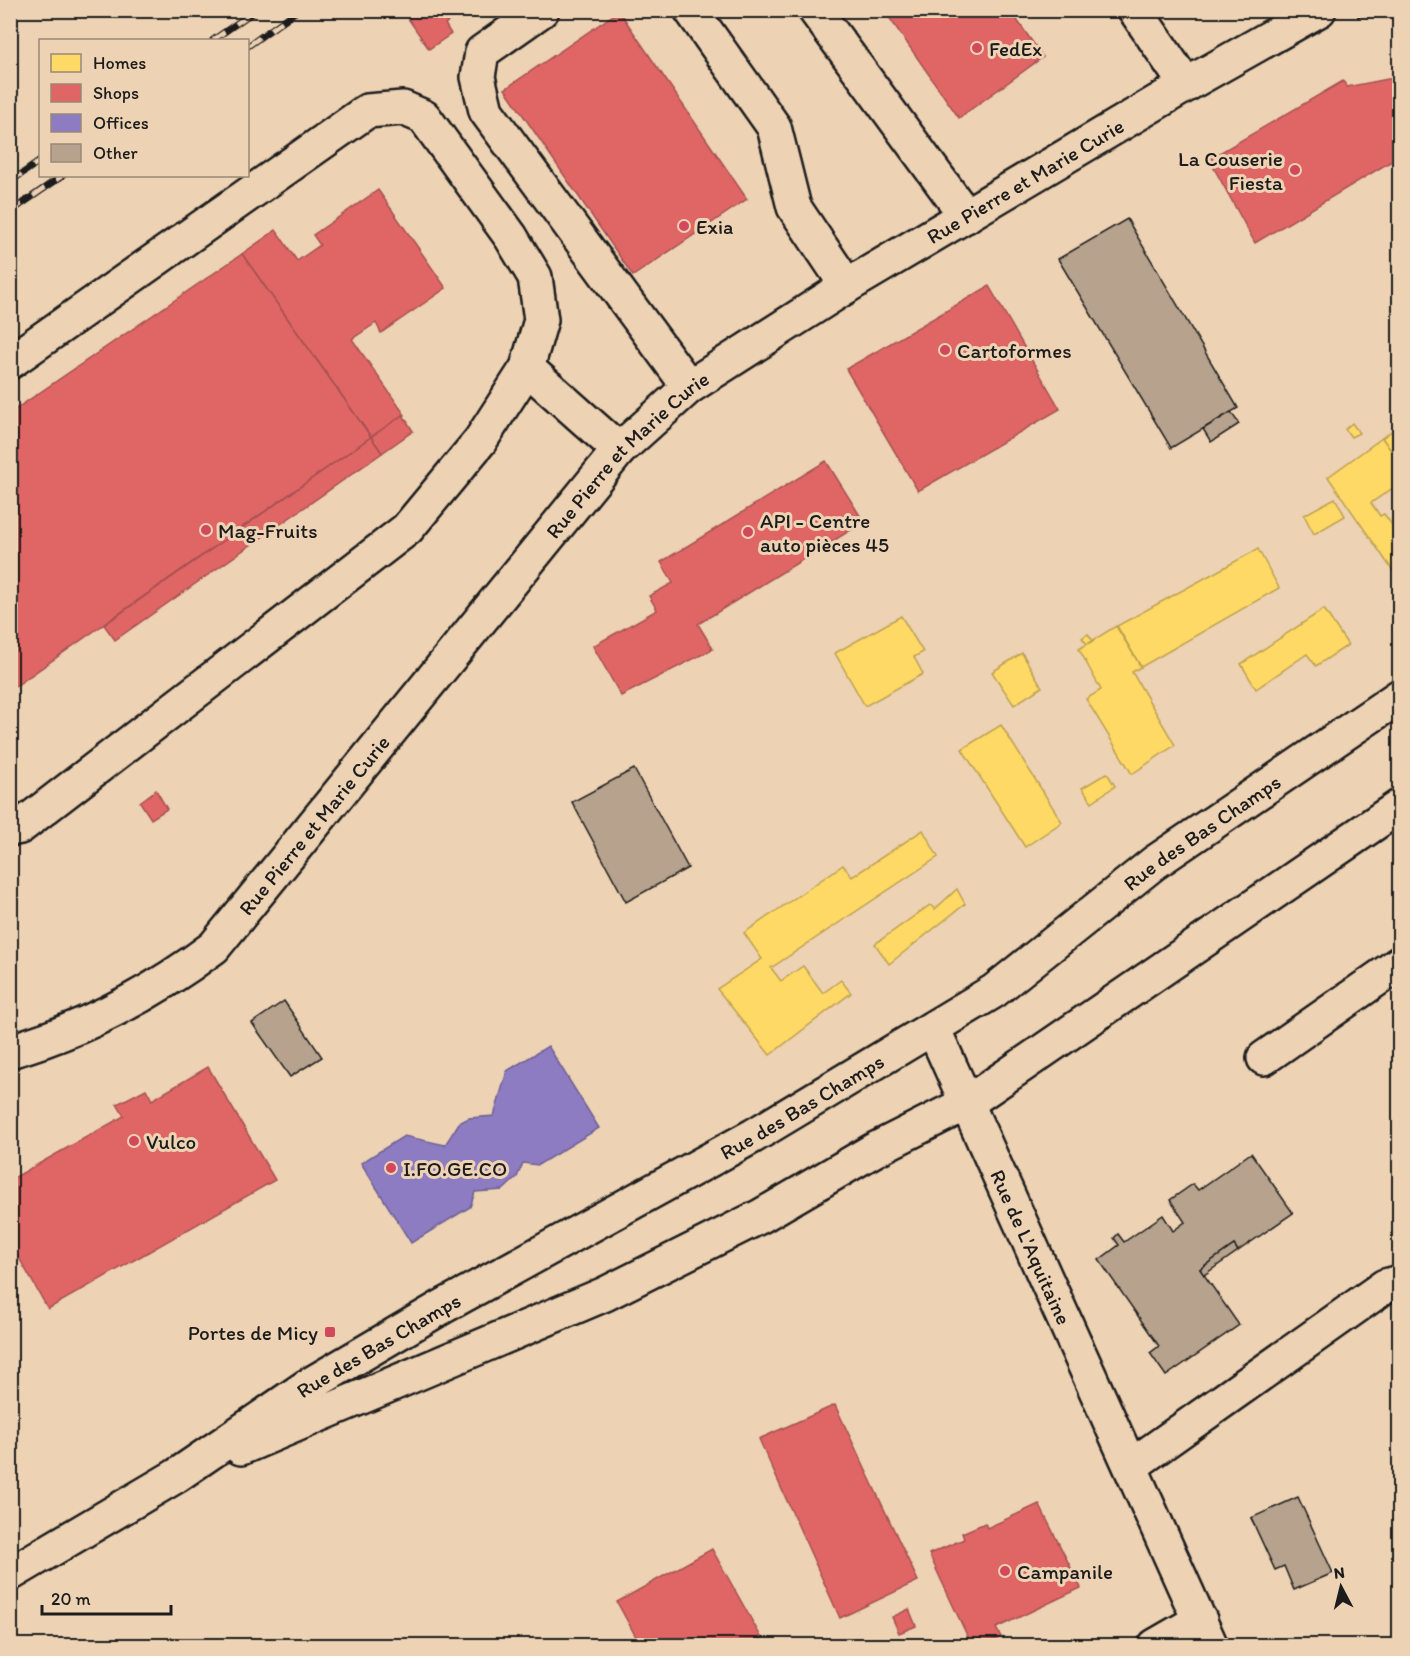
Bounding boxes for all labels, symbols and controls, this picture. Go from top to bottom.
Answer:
place label: FedEx [989,36,1042,61]
legend [39,39,249,177]
marker: FedEx [970,41,984,55]
text: Homes [93,52,146,74]
text: Shops [93,82,139,104]
text: Offices [93,112,149,134]
street label: Rue Pierre et Marie Curie [922,112,1128,249]
text: Other [93,142,139,164]
place label: La Couserie Fiesta [1178,146,1283,195]
marker: La Couserie Fiesta [1288,163,1302,177]
place label: Exia [696,214,733,239]
marker: Exia [677,219,691,233]
place label: Cartoformes [957,338,1072,363]
marker: Cartoformes [938,343,952,357]
street label: Rue Pierre et Marie Curie [540,365,713,543]
place label: API - Centre auto pièces 45 [760,508,889,557]
place label: Mag-Fruits [218,518,317,543]
marker: Mag-Fruits [199,523,213,537]
marker: API - Centre auto pièces 45 [741,525,755,539]
street label: Rue Pierre et Marie Curie [233,730,394,920]
street label: Rue des Bas Champs [1118,768,1285,895]
street label: Rue des Bas Champs [715,1048,888,1164]
place label: Vulco [146,1129,196,1154]
marker: Vulco [127,1134,141,1148]
place label: I.FO.GE.CO [403,1156,507,1181]
marker: I.FO.GE.CO [384,1161,398,1175]
street label: Rue de L'Aquitaine [986,1165,1077,1328]
street label: Rue des Bas Champs [291,1287,465,1403]
place label: Portes de Micy [188,1320,318,1345]
marker: Portes de Micy [323,1325,337,1339]
north arrow [1311,1557,1371,1617]
place label: Campanile [1017,1559,1113,1584]
text: N [1333,1563,1346,1583]
marker: Campanile [998,1564,1012,1578]
scale bar [42,1578,171,1616]
text: 20 m [51,1588,91,1610]

